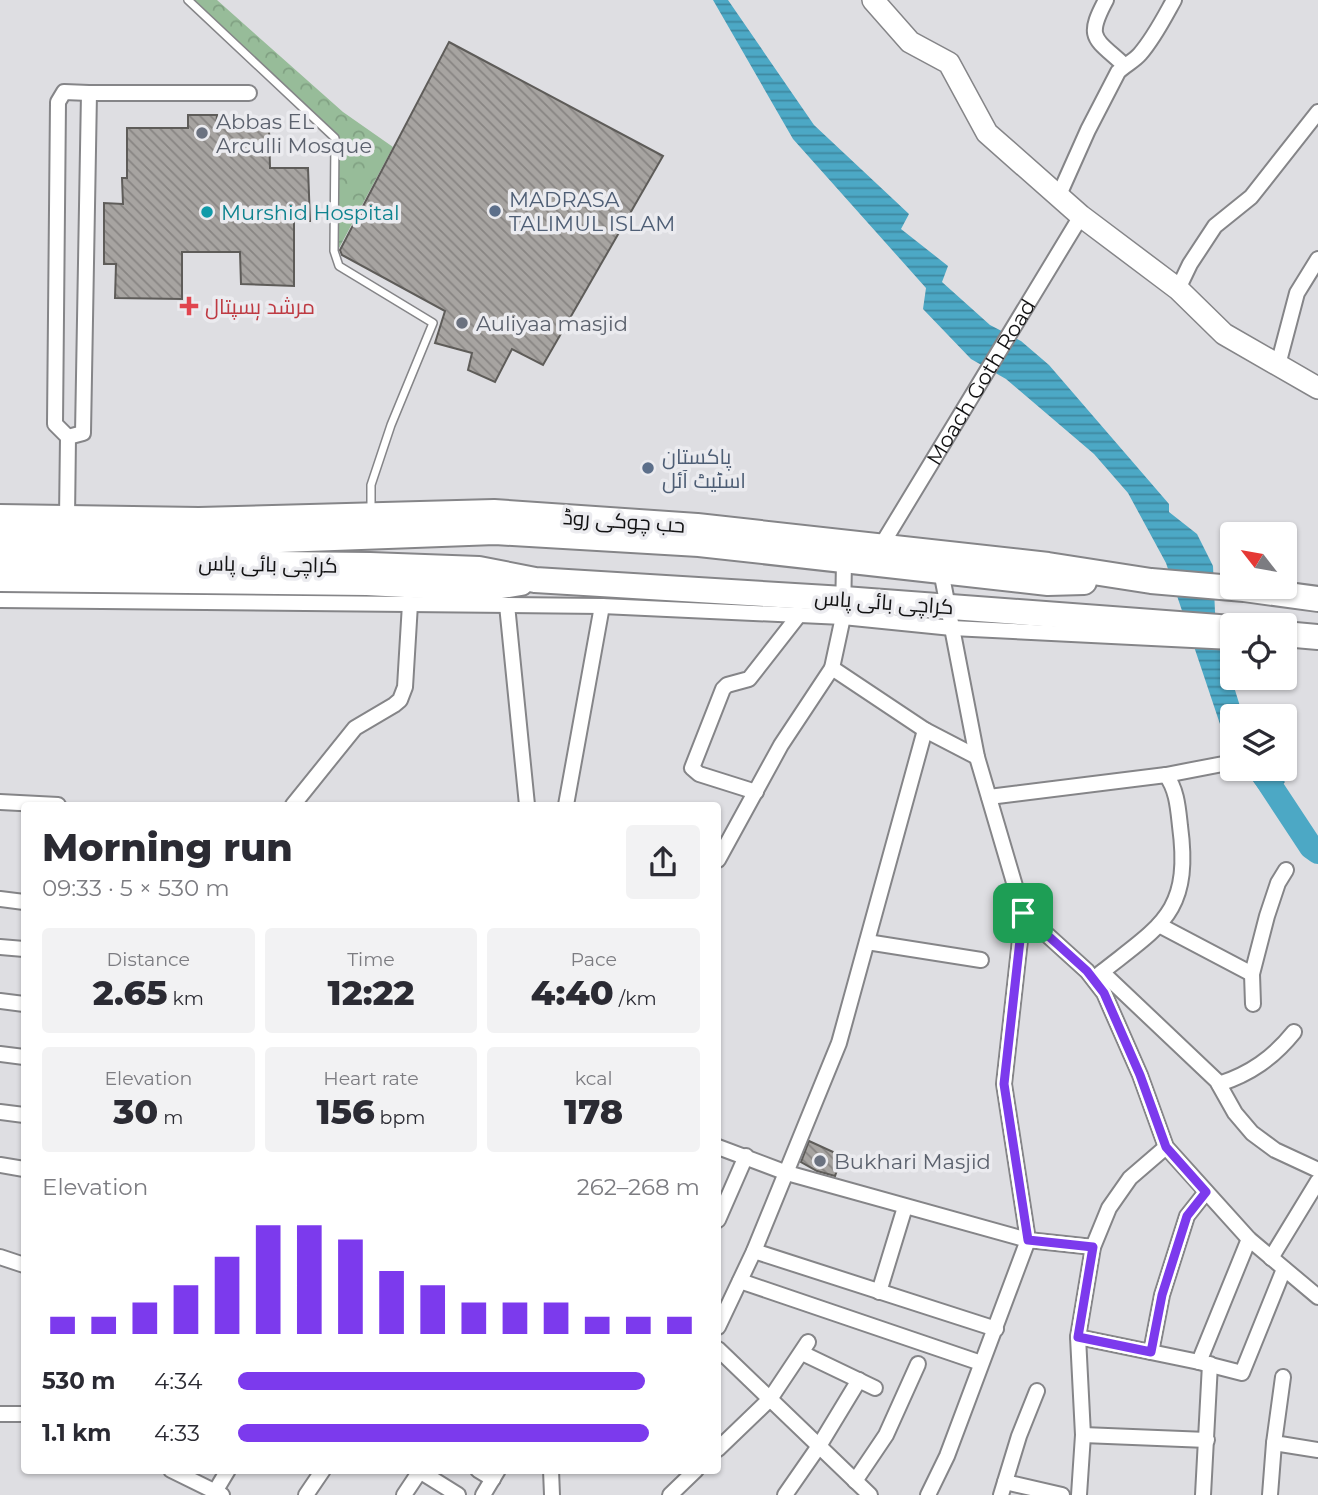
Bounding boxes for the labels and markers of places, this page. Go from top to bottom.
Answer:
place label: Abbas EL Arculli Mosque [216,109,372,158]
marker: Abbas EL Arculli Mosque [194,125,210,141]
place label: MADRASA TALIMUL ISLAM [509,187,675,236]
place label: Murshid Hospital [221,200,400,225]
marker: MADRASA TALIMUL ISLAM [487,203,503,219]
marker: Murshid Hospital [199,204,215,220]
place label: مرشد ہسپتال [205,294,315,321]
marker: مرشد ہسپتال [179,296,199,316]
place label: Auliyaa masjid [476,311,628,336]
marker: Auliyaa masjid [454,315,470,331]
place label: پاکستان اسٹیٹ آئل [662,444,746,494]
marker: پاکستان اسٹیٹ آئل [640,460,656,476]
pin [993,883,1053,943]
place label: Bukhari Masjid [834,1149,991,1174]
marker: Bukhari Masjid [812,1153,828,1169]

